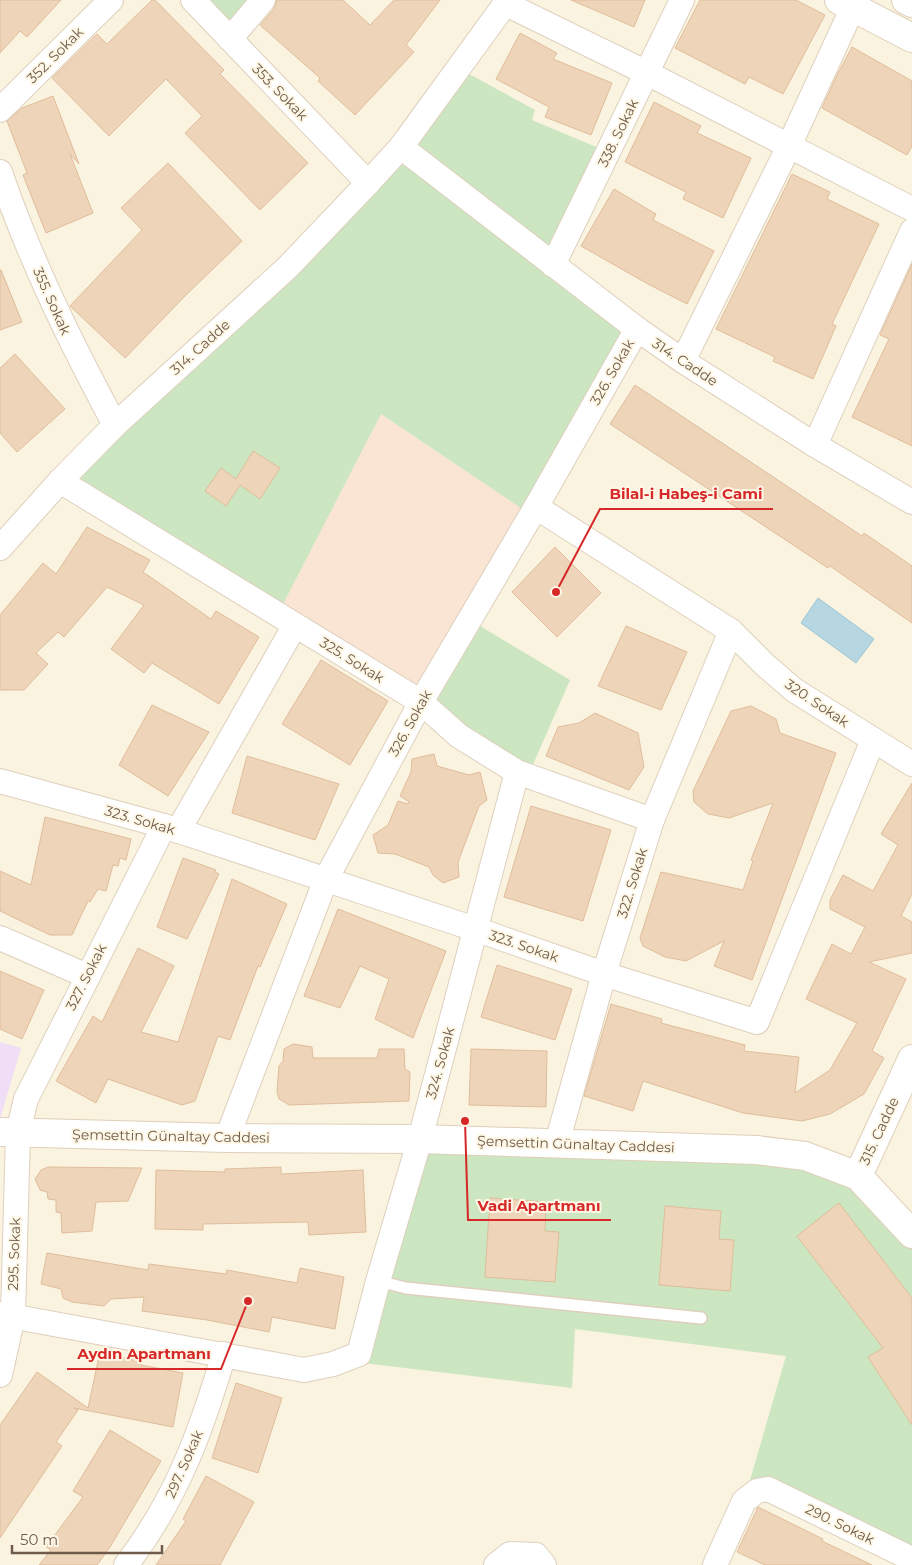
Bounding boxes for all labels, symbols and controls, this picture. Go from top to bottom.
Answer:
street label: 352. Sokak [23,23,87,87]
street label: 353. Sokak [248,60,312,125]
street label: 338. Sokak [594,95,643,170]
street label: 355. Sokak [29,264,75,338]
street label: 314. Cadde [166,315,234,379]
street label: 314. Cadde [649,334,721,390]
street label: 326. Sokak [586,335,638,408]
callout: Bilal-i Habeş-i Cami [600,479,773,509]
text: Bilal-i Habeş-i Cami [610,484,762,503]
street label: 325. Sokak [316,633,388,687]
street label: 320. Sokak [781,675,853,731]
street label: 326. Sokak [384,686,436,759]
street label: 323. Sokak [103,801,178,839]
street label: 322. Sokak [613,845,651,920]
street label: 323. Sokak [487,926,562,967]
street label: 327. Sokak [62,940,111,1013]
street label: 324. Sokak [422,1024,458,1101]
street label: 315. Cadde [855,1094,903,1168]
street label: Şemsettin Günaltay Caddesi [72,1125,270,1147]
street label: Şemsettin Günaltay Caddesi [477,1132,675,1156]
callout: Vadi Apartmanı [468,1190,611,1220]
text: Vadi Apartmanı [477,1196,600,1215]
street label: 295. Sokak [4,1216,24,1291]
callout: Aydın Apartmanı [67,1339,221,1369]
text: Aydın Apartmanı [76,1344,211,1363]
street label: 297. Sokak [161,1427,207,1501]
street label: 290. Sokak [803,1500,878,1549]
scale bar [12,1522,162,1554]
text: 50 m [20,1530,58,1549]

